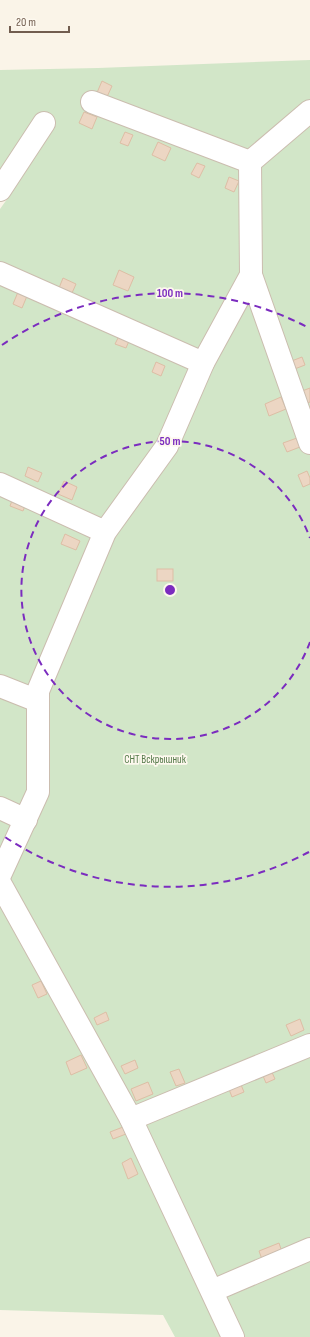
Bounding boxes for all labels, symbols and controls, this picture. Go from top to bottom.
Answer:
scale bar [10,8,69,34]
text: 20 m [16,15,36,30]
text: 100 m [157,286,183,301]
text: 50 m [160,434,180,449]
centre of rings [163,583,177,597]
park label: СНТ Вскрышник [124,753,187,766]

